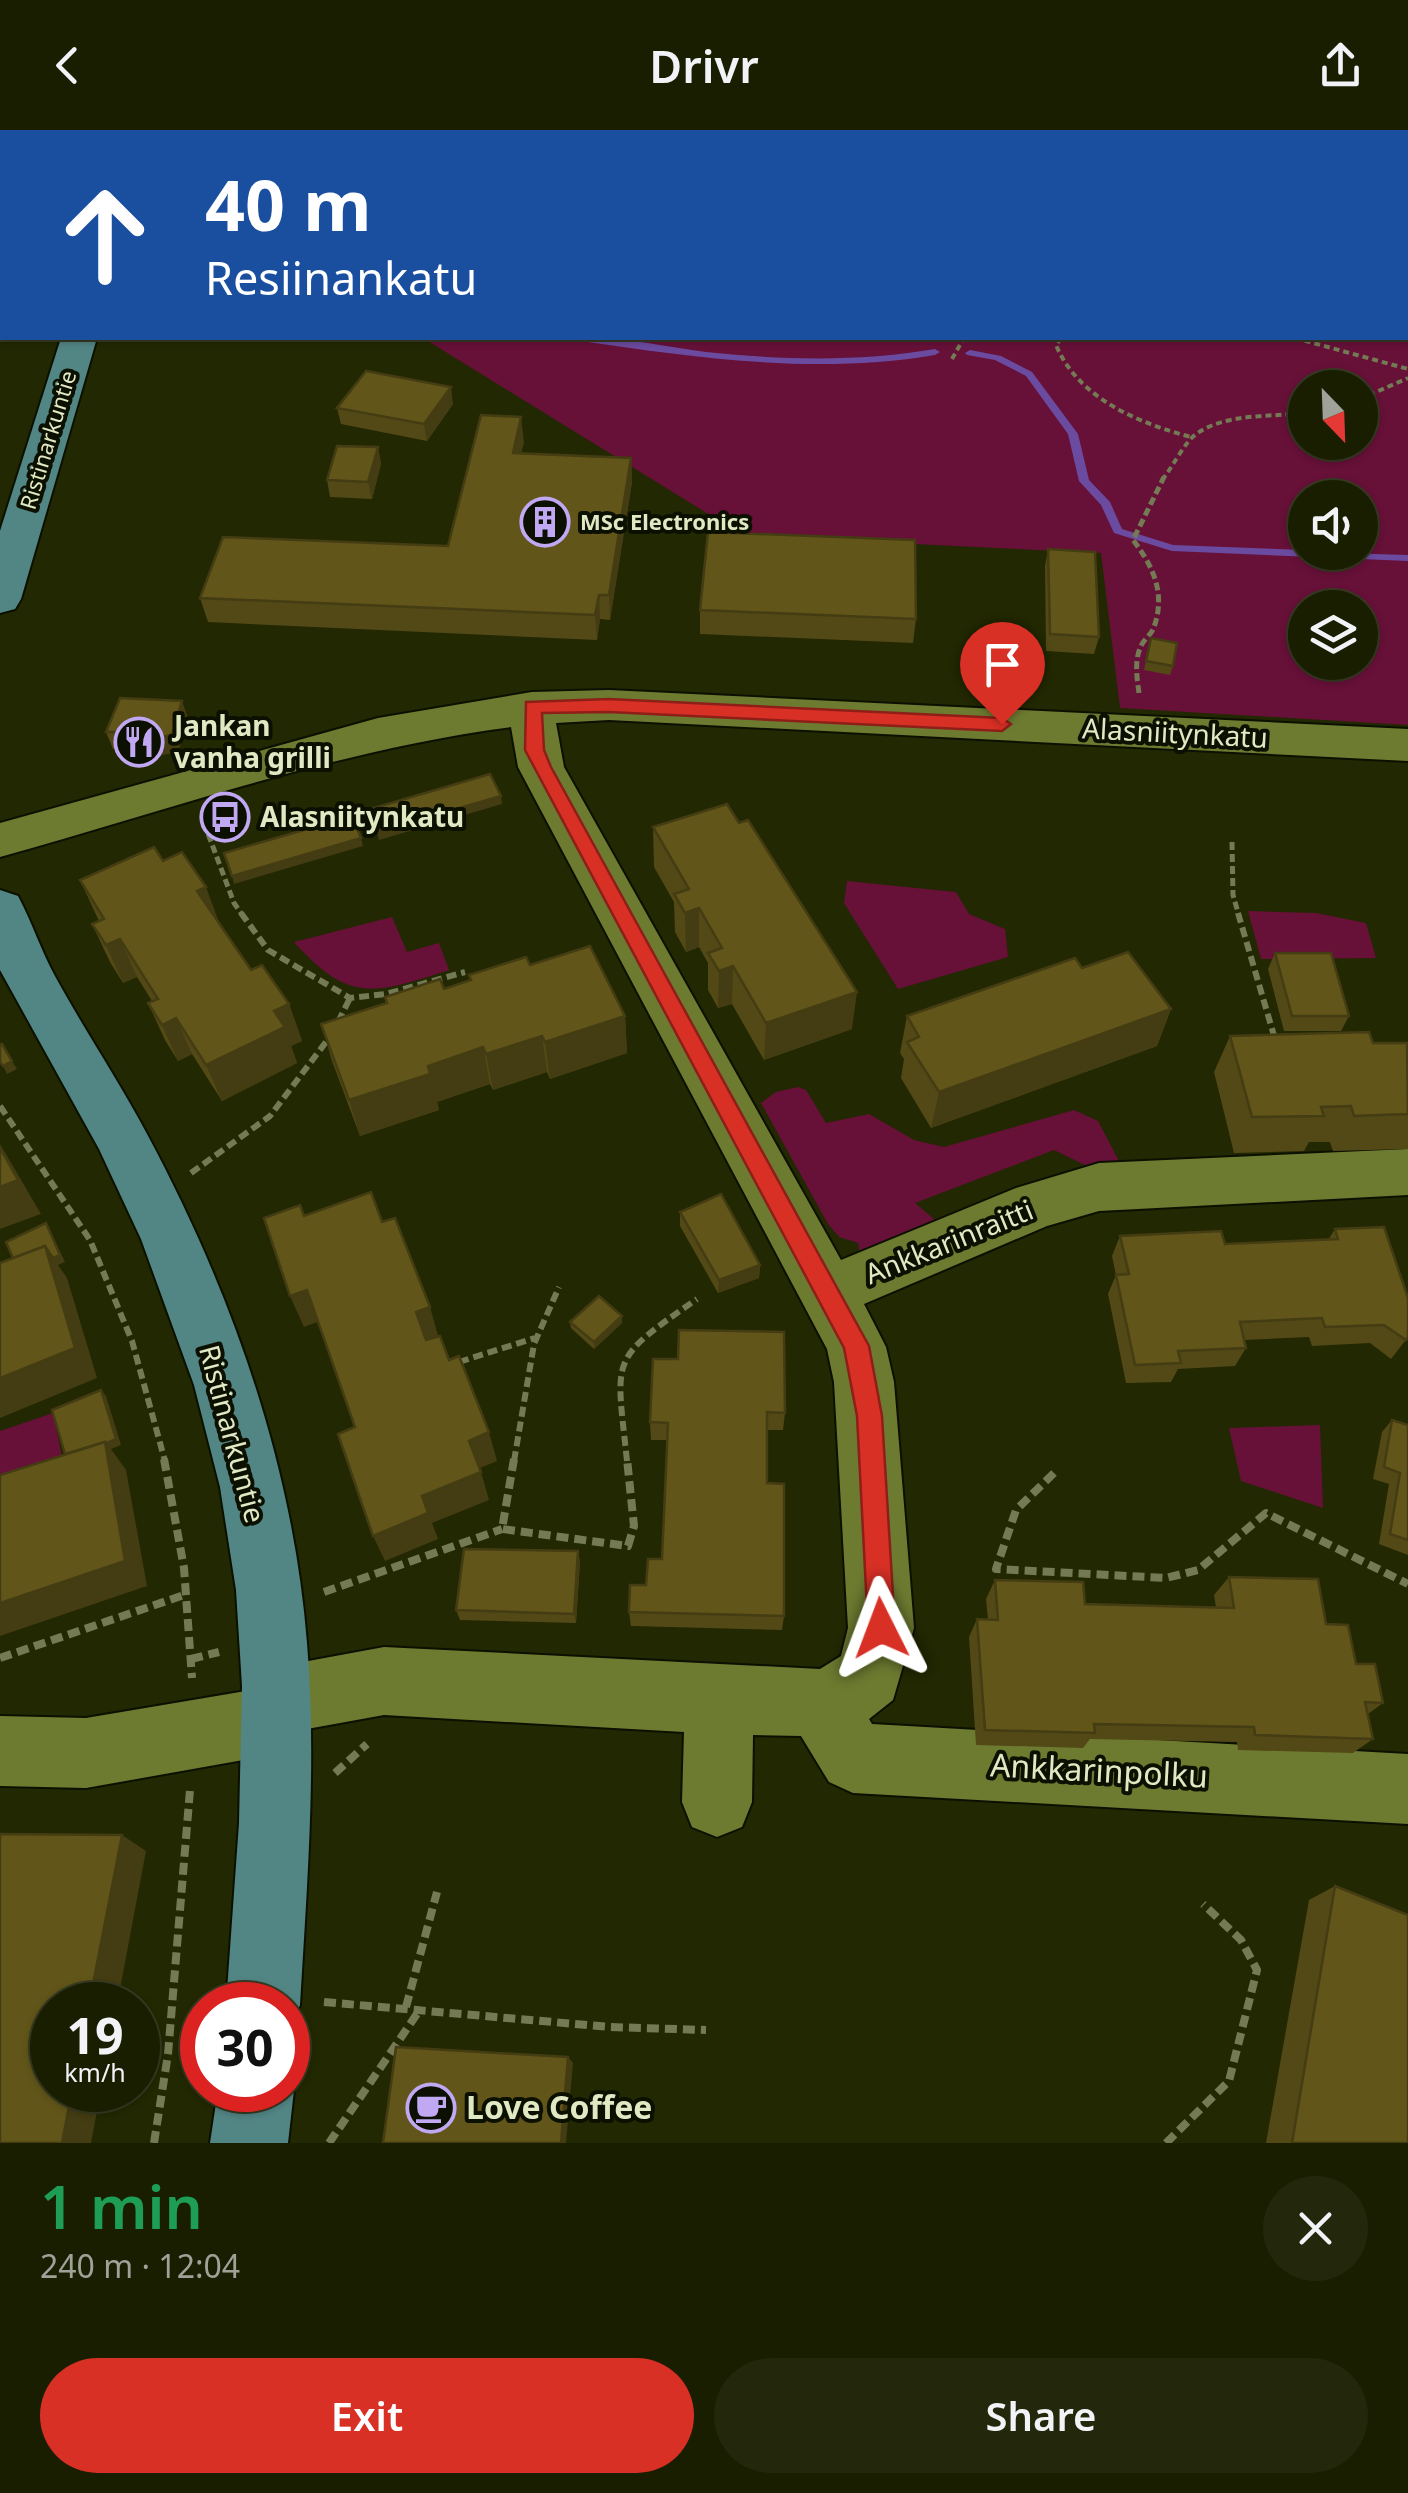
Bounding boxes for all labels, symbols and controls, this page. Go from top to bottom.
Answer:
text: Drivr [649,35,759,96]
icon: back [40,38,95,93]
icon: share [1313,38,1368,93]
text: 40 m [205,156,372,252]
icon: ahead [40,170,170,300]
text: Resiinankatu [205,247,477,308]
street label: Ristinarkuntie [12,367,82,513]
north arrow [1288,370,1378,460]
map controls [1288,370,1378,680]
button: sound [1288,480,1378,570]
building icon: MSc Electronics [519,496,571,548]
place label: MSc Electronics [580,506,749,536]
button: layers [1288,590,1378,680]
pin [960,622,1045,725]
icon: arrive [975,637,1030,692]
place label: Jankan vanha grilli [171,706,331,776]
street label: Alasniitynkatu [1081,708,1269,756]
restaurant icon: Jankan vanha grilli [113,716,165,768]
bus stop icon: Alasniitynkatu [199,791,251,843]
place label: Alasniitynkatu [260,797,464,835]
street label: Ankkarinraitti [859,1190,1038,1292]
street label: Ristinarkuntie [191,1341,275,1527]
position arrow [829,1576,933,1680]
street label: Ankkarinpolku [989,1742,1209,1797]
speed limit sign: 30 [180,1982,310,2112]
text: 19 [66,2001,124,2069]
text: km/h [64,2055,126,2089]
cafe icon: Love Coffee [405,2082,457,2134]
place label: Love Coffee [466,2085,652,2128]
text: 1 min [40,2165,203,2247]
button: close [1263,2176,1368,2281]
text: 240 m · 12:04 [40,2244,240,2287]
button: Exit [40,2358,694,2473]
button: Share [714,2358,1368,2473]

